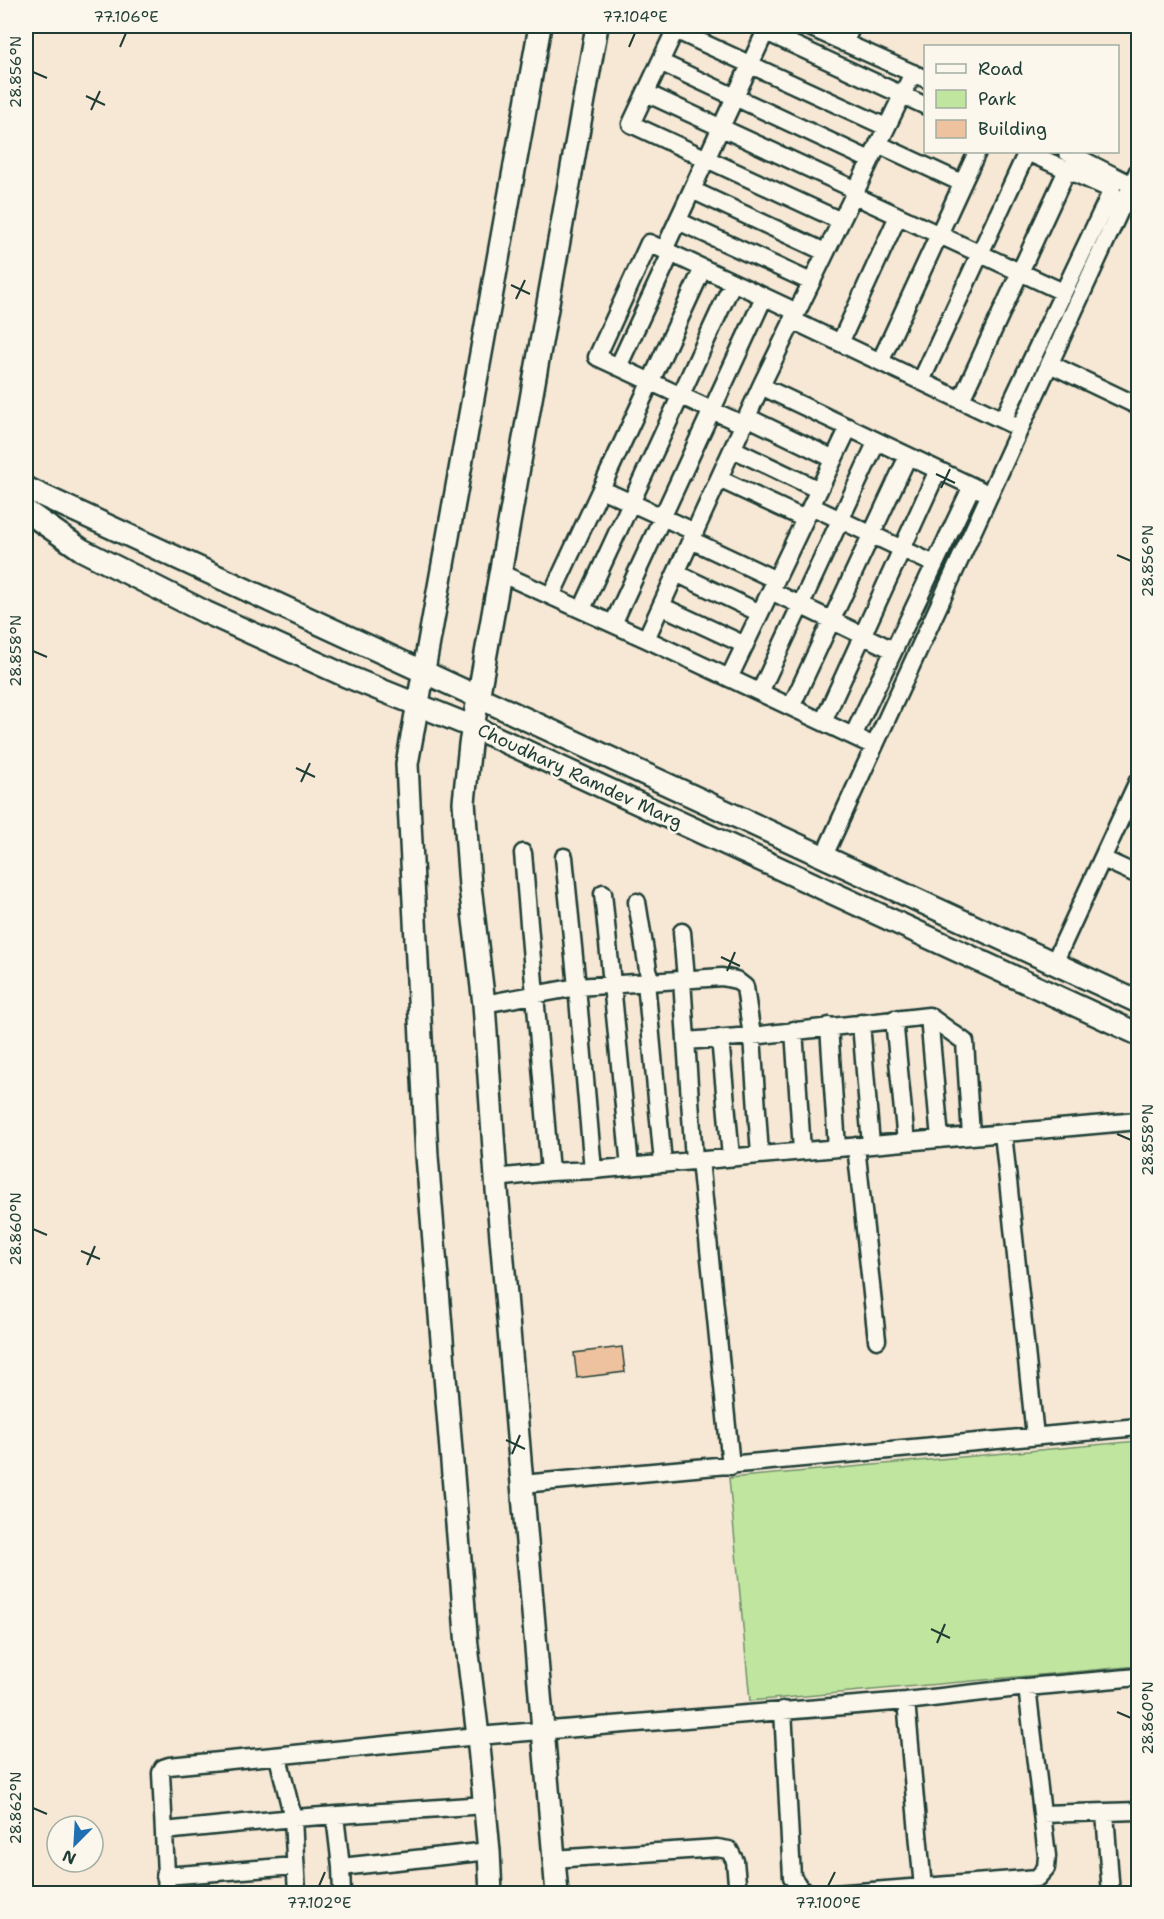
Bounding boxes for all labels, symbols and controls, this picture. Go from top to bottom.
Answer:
text: 77.106°E [93,7,159,27]
text: 77.104°E [602,7,668,27]
text: 28.856°N [6,36,26,108]
legend [924,45,1119,153]
text: Road [978,57,1023,81]
text: Park [978,87,1017,111]
text: Building [978,117,1047,141]
text: 28.856°N [1138,525,1158,597]
text: 28.858°N [6,615,26,687]
street label: Choudhary Ramdev Marg [474,718,686,834]
text: 28.858°N [1138,1104,1158,1176]
text: 28.860°N [6,1192,26,1266]
text: 28.860°N [1138,1681,1158,1755]
text: 28.862°N [6,1772,26,1844]
north arrow [45,1814,105,1874]
text: N [59,1845,79,1869]
text: 77.102°E [287,1893,351,1913]
text: 77.100°E [795,1893,861,1913]

